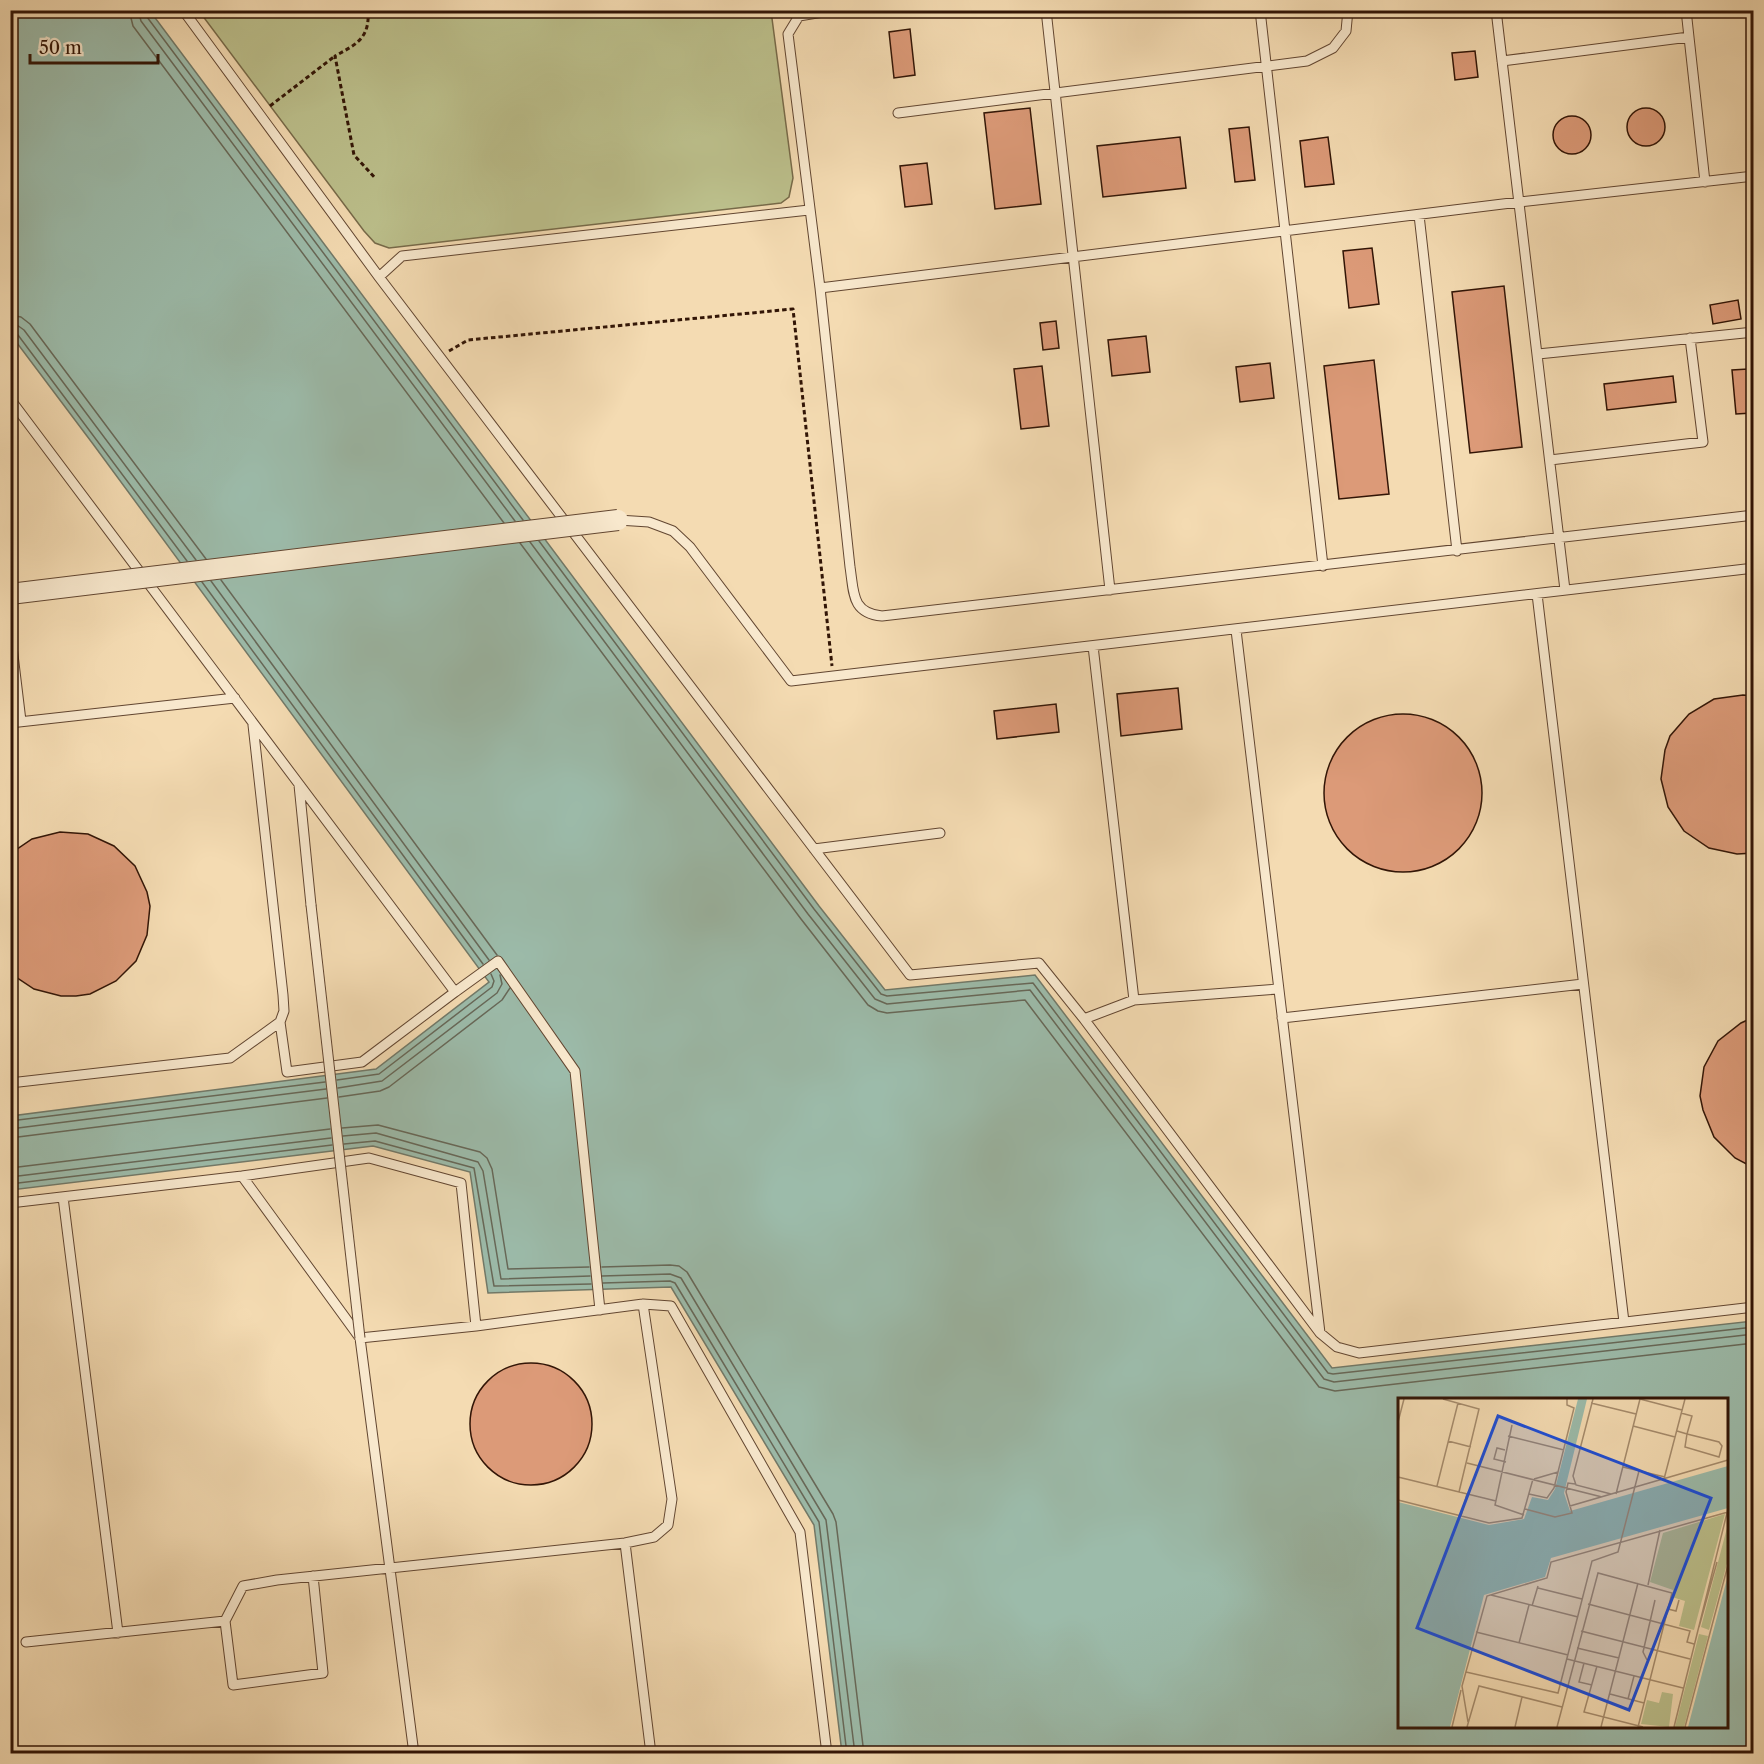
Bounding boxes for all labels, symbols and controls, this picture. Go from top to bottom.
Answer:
scale bar [30,27,158,65]
text: 50 m [39,37,82,59]
inset map [1398,1398,1728,1728]

